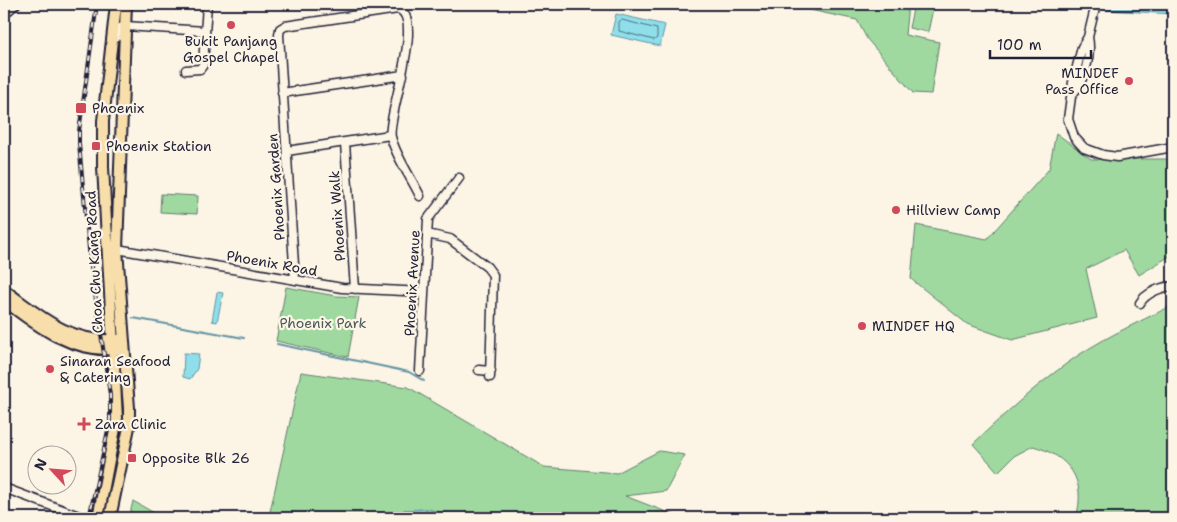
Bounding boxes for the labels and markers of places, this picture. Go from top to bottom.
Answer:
marker: Bukit Panjang Gospel Chapel [225,19,237,31]
place label: Bukit Panjang Gospel Chapel [183,32,280,66]
place label: MINDEF Pass Office [1045,64,1119,98]
marker: MINDEF Pass Office [1123,75,1135,87]
place label: Phoenix [92,99,144,117]
marker: Phoenix [74,101,88,115]
place label: Phoenix Station [106,137,212,155]
marker: Phoenix Station [90,140,102,152]
place label: Hillview Camp [906,201,1001,219]
marker: Hillview Camp [890,204,902,216]
place label: MINDEF HQ [872,317,955,335]
marker: MINDEF HQ [856,320,868,332]
place label: Sinaran Seafood & Catering [60,352,171,386]
marker: Sinaran Seafood & Catering [44,363,56,375]
place label: Zara Clinic [95,415,166,433]
marker: Zara Clinic [77,417,91,431]
place label: Opposite Blk 26 [142,449,250,467]
marker: Opposite Blk 26 [126,452,138,464]

